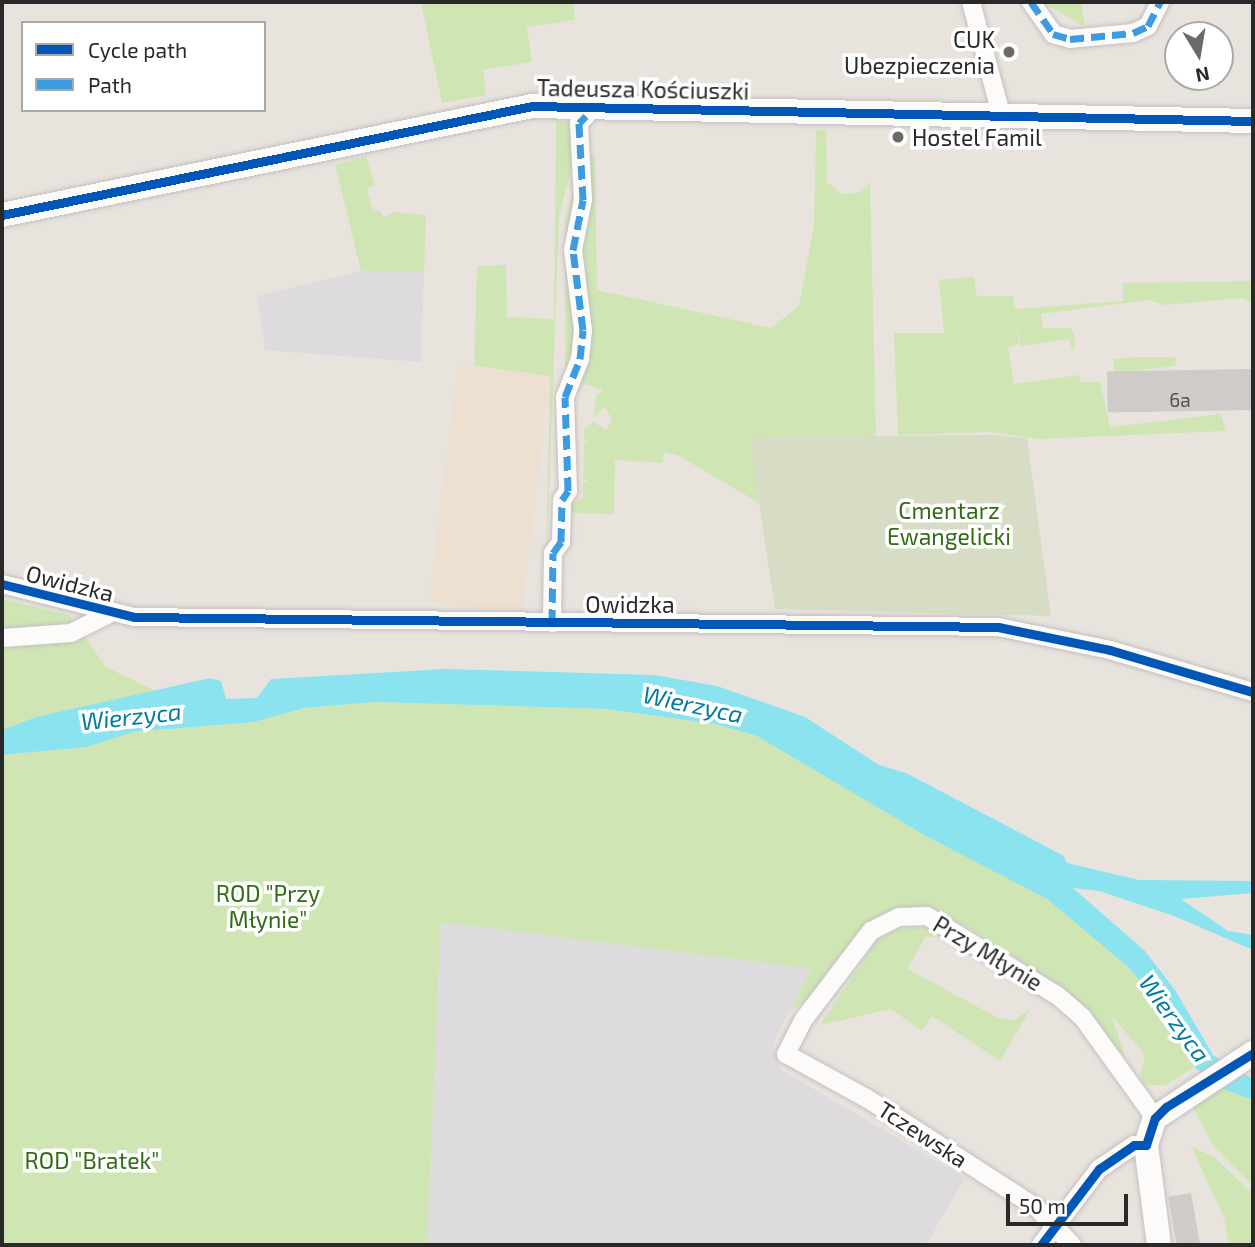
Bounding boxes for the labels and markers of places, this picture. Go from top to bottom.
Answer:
place label: CUK Ubezpieczenia [844,25,995,79]
marker: CUK Ubezpieczenia [1001,44,1017,60]
place label: Hostel Famil [912,123,1042,151]
marker: Hostel Famil [890,129,906,145]

